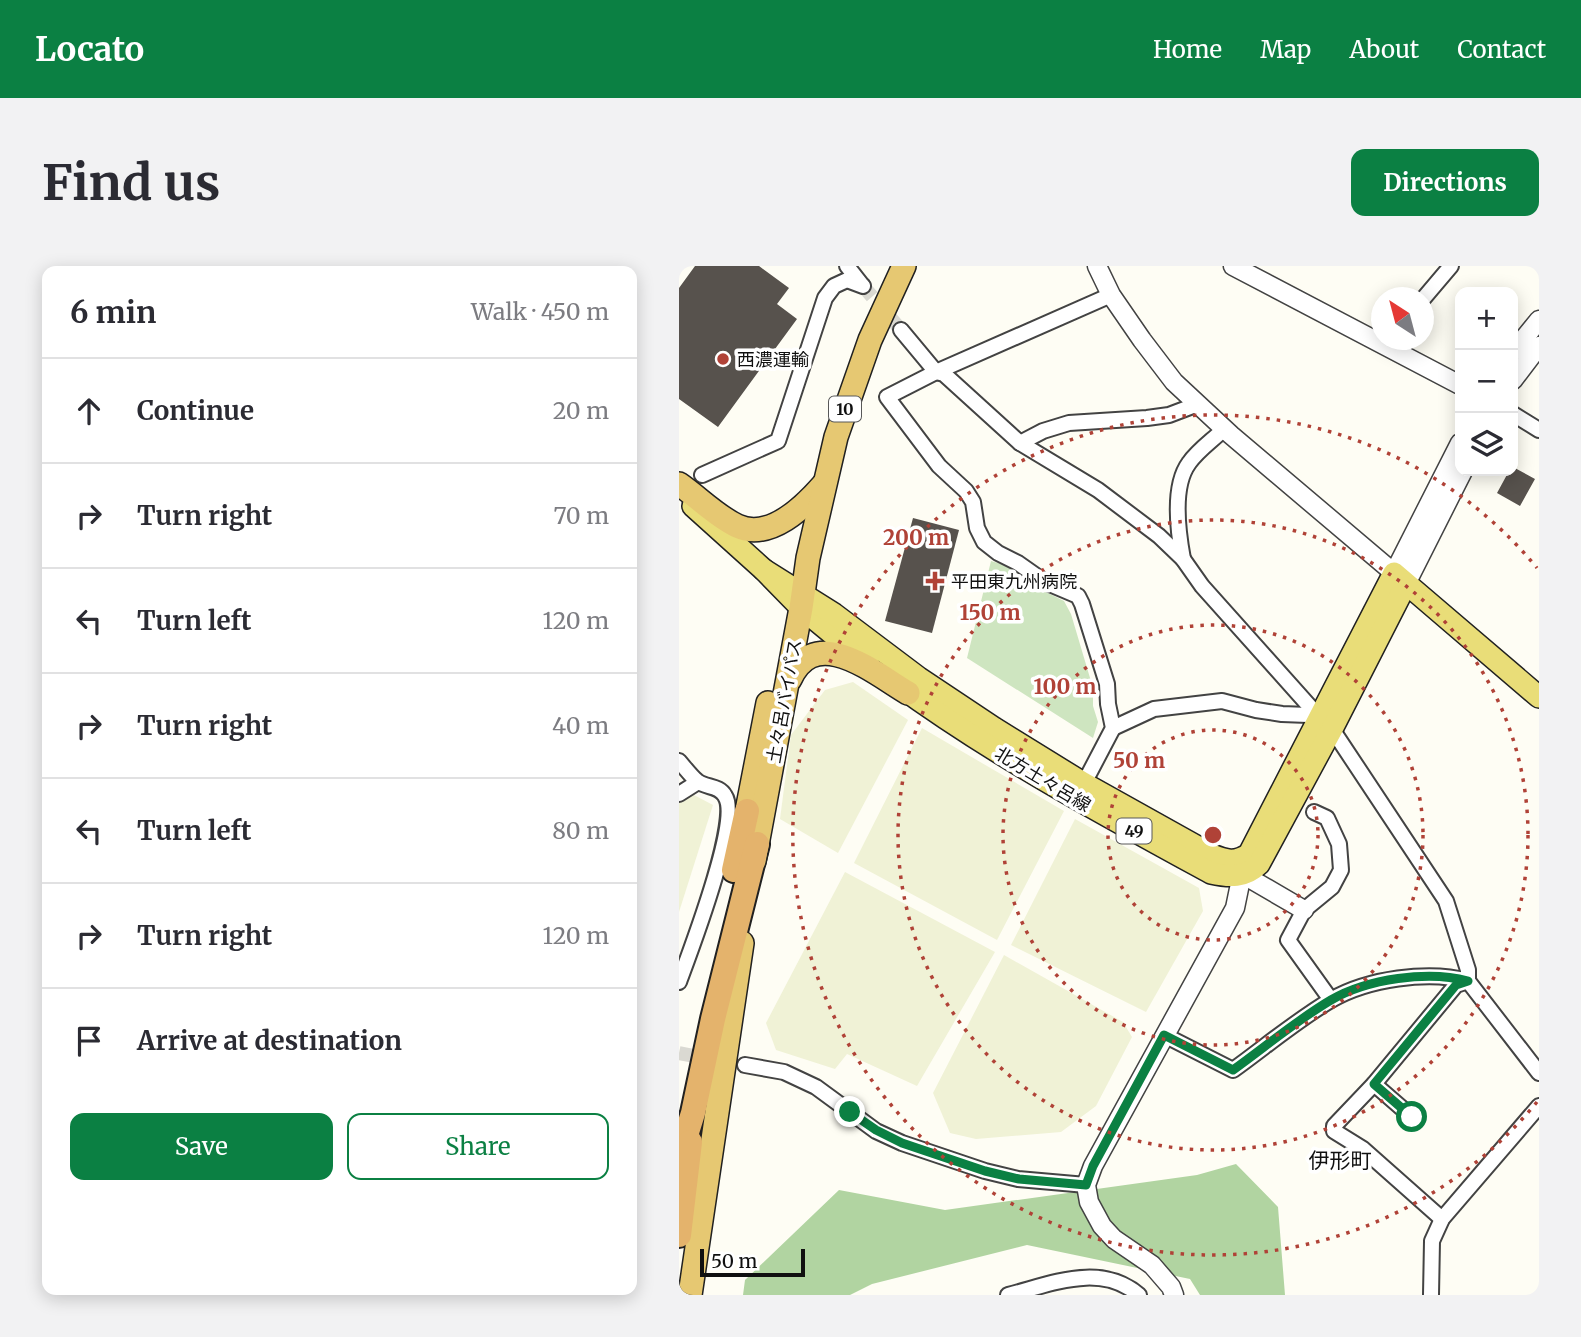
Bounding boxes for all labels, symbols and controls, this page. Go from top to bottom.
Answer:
text: Locato [35,29,144,70]
text: Home [1153,34,1222,65]
text: Map [1260,34,1311,65]
text: About [1349,34,1419,65]
text: Contact [1457,34,1546,65]
button: Directions [1351,149,1539,216]
text: Find us [42,152,220,213]
north arrow [1371,287,1434,350]
map controls [1455,287,1518,476]
button: + [1455,287,1518,350]
text: 6 min [70,293,156,331]
text: Walk · 450 m [471,297,609,326]
place label: 西濃運輸 [737,348,809,371]
button: − [1455,350,1518,413]
marker: 西濃運輸 [715,351,731,367]
icon: ahead [70,392,108,430]
text: Continue [137,394,254,427]
text: 20 m [553,396,609,425]
road number: 10 [829,396,861,421]
button: layers [1455,413,1518,476]
icon: right [70,497,108,535]
text: Turn right [137,499,272,532]
text: 70 m [553,501,609,530]
text: 200 m [883,524,949,551]
place label: 平田東九州病院 [951,570,1077,593]
marker: 平田東九州病院 [925,571,945,591]
text: 150 m [959,599,1021,626]
icon: left [70,602,108,640]
text: Turn left [137,604,251,637]
text: 120 m [543,606,609,635]
street label: 土々呂バイパス [762,637,806,765]
text: 100 m [1034,673,1096,700]
icon: right [70,707,108,745]
text: Turn right [137,709,272,742]
text: 40 m [552,711,609,740]
street label: 北方土々呂線 [991,741,1095,817]
text: 50 m [1113,747,1165,774]
icon: left [70,812,108,850]
text: Turn left [137,814,251,847]
text: 80 m [552,816,609,845]
road number: 49 [1117,818,1151,844]
centre of rings [1201,823,1225,847]
icon: right [70,917,108,955]
text: Turn right [137,919,272,952]
text: 120 m [543,921,609,950]
icon: arrive [70,1022,108,1060]
text: Arrive at destination [137,1024,402,1057]
route end [834,1096,865,1127]
route start [1396,1101,1427,1132]
button: Save [70,1113,333,1180]
button: Share [347,1113,609,1180]
district label: 伊形町 [1309,1147,1372,1174]
scale bar [700,1246,805,1278]
text: 50 m [711,1249,757,1273]

